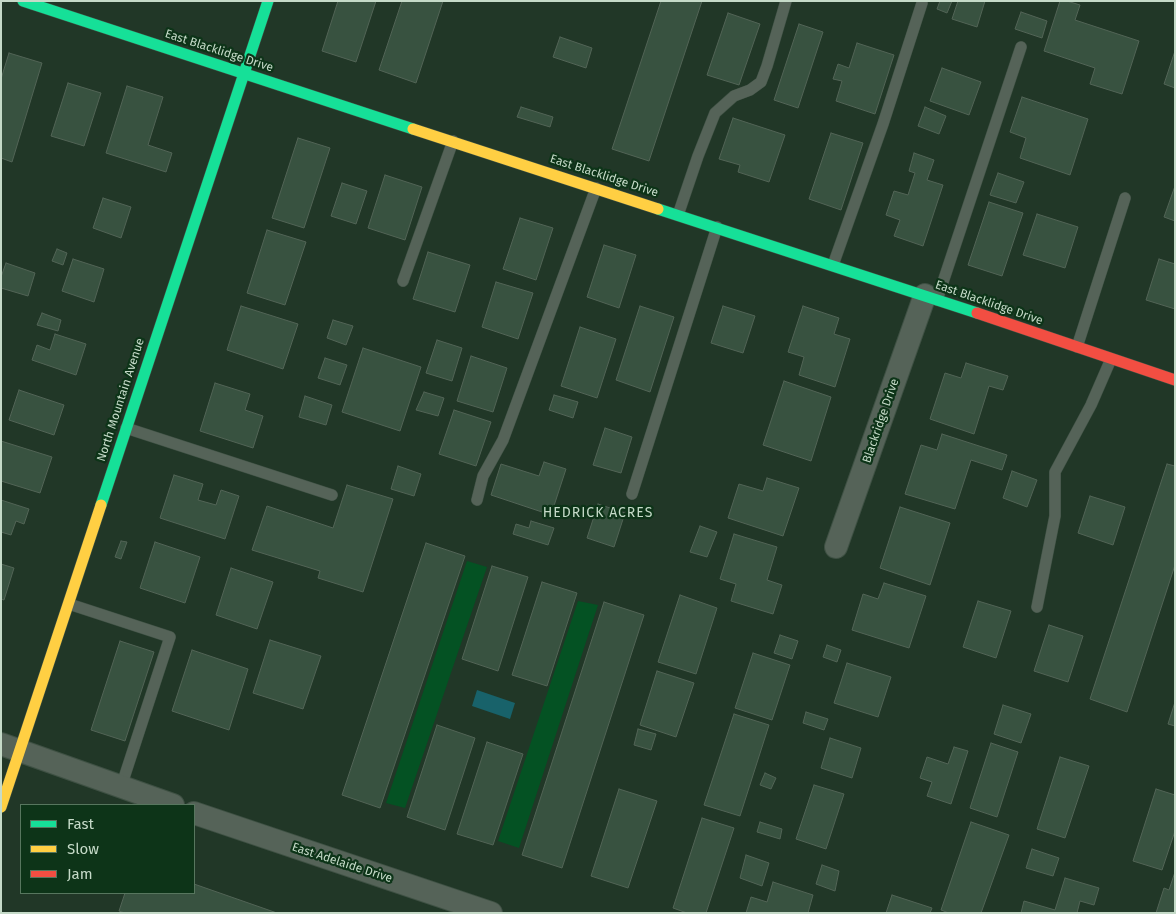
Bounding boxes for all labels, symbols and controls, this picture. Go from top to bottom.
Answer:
street label: East Blacklidge Drive [163,27,275,75]
street label: East Blacklidge Drive [548,152,660,200]
street label: East Blacklidge Drive [933,278,1045,328]
street label: North Mountain Avenue [94,336,148,464]
street label: Blackridge Drive [860,377,902,465]
district label: HEDRICK ACRES [541,505,655,521]
legend [20,804,195,894]
text: Fast [67,815,94,833]
text: Slow [67,840,99,858]
street label: East Adelaide Drive [290,840,394,886]
text: Jam [67,865,93,883]

